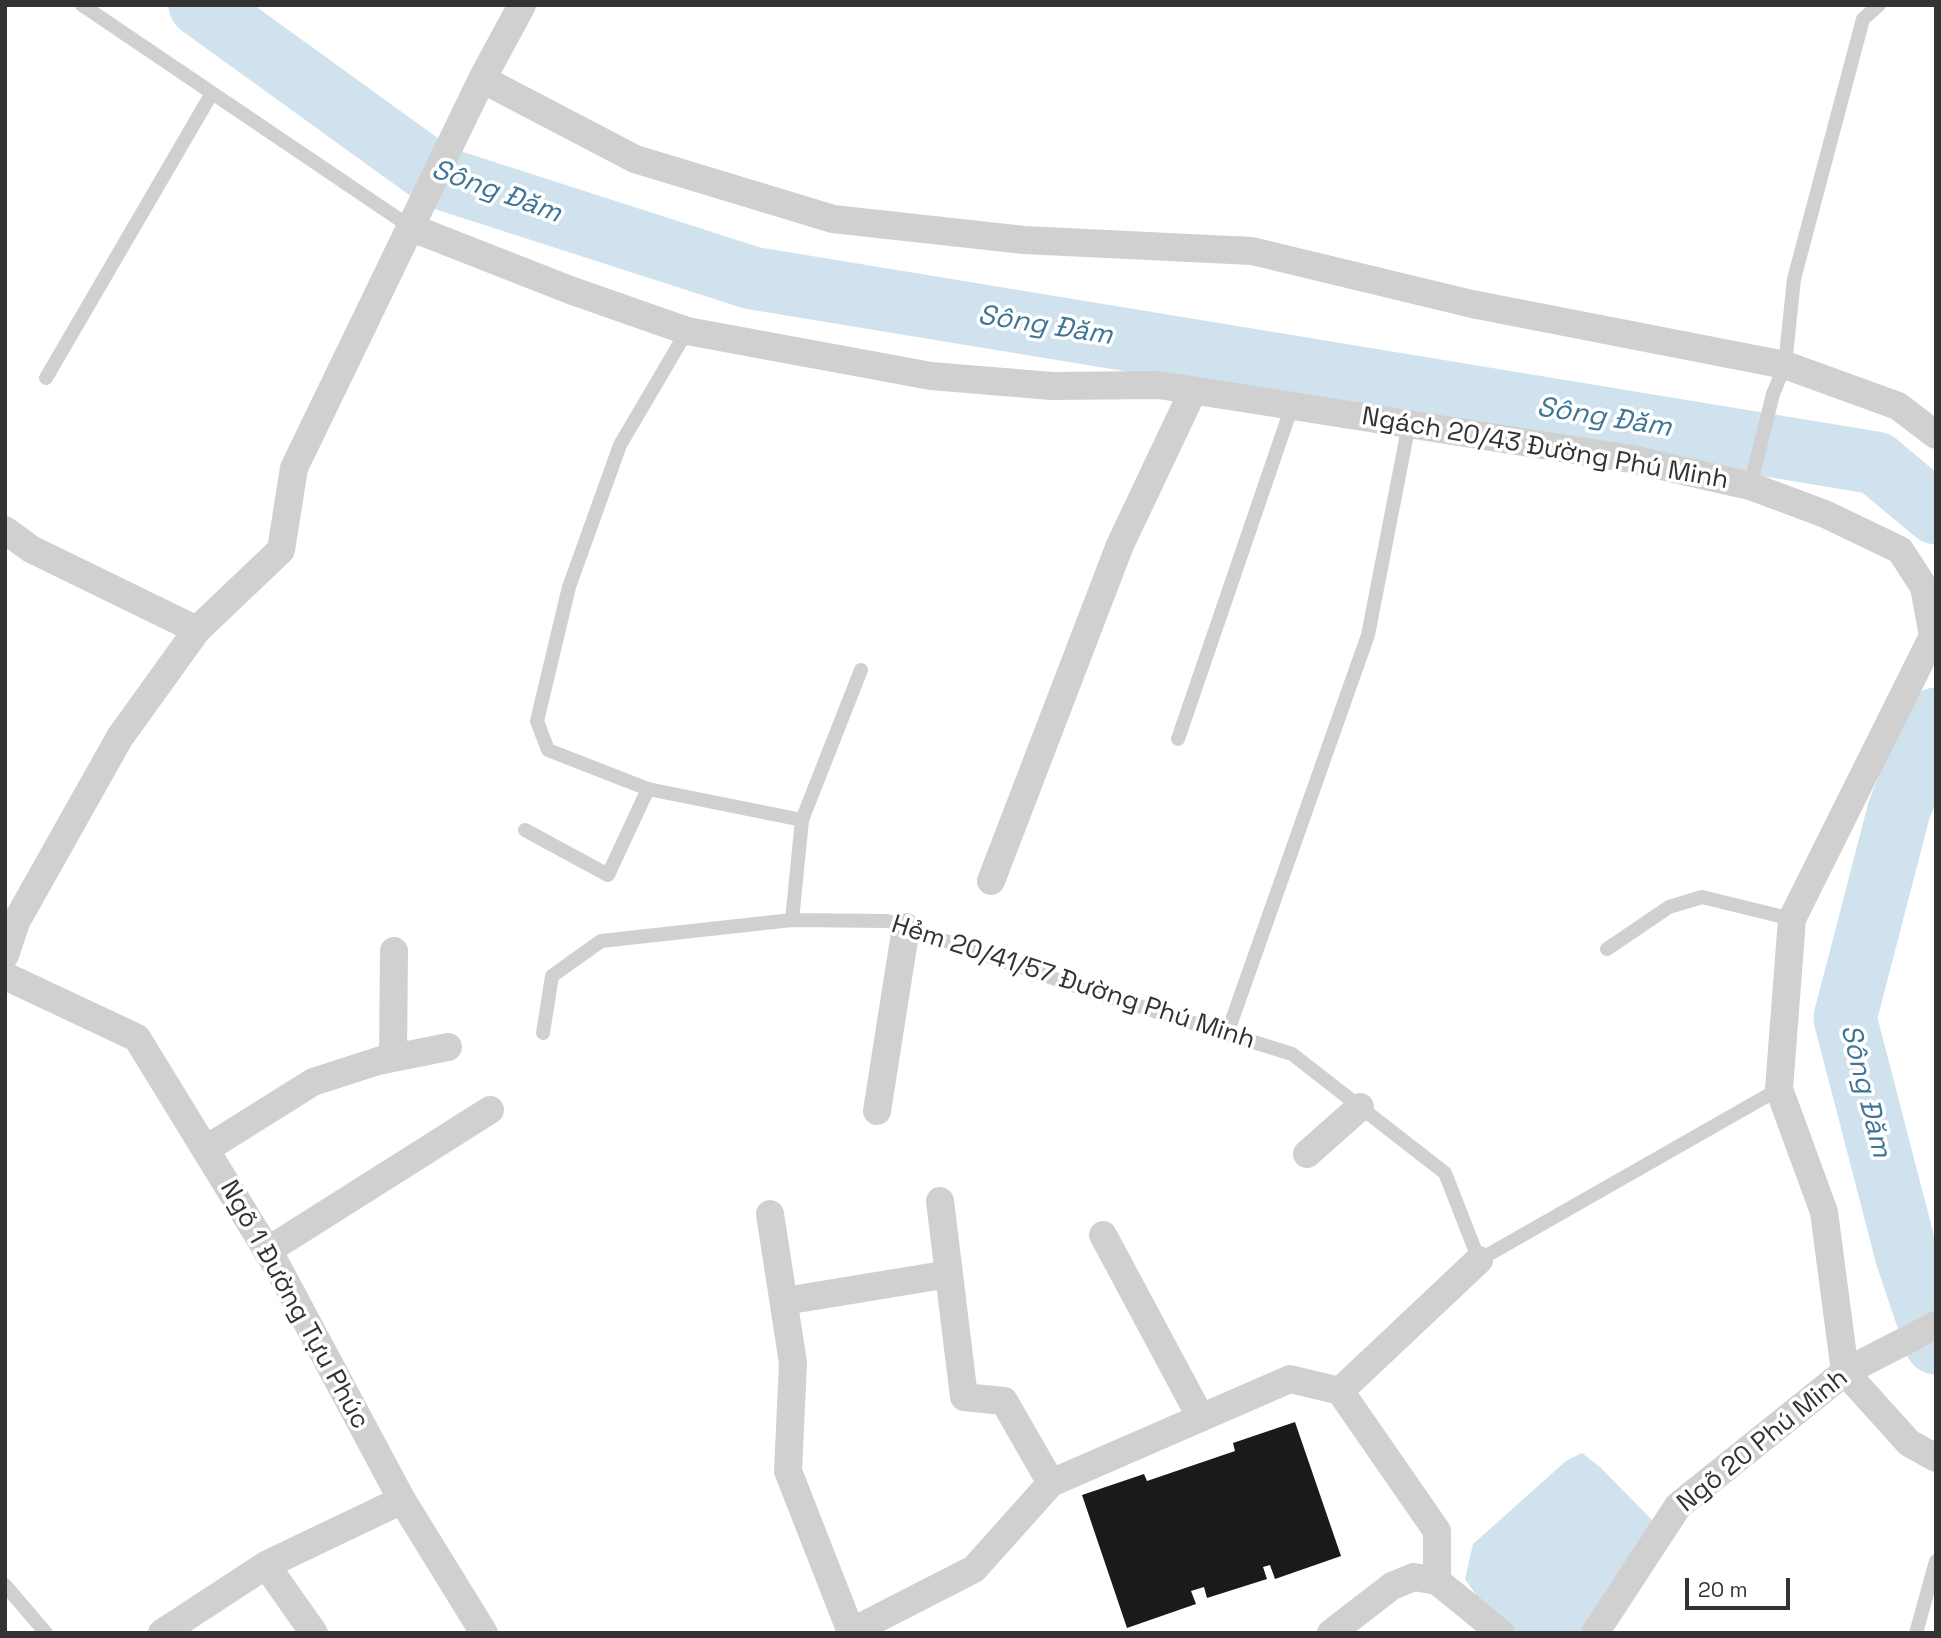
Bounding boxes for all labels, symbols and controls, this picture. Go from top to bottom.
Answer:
water label: Sông Đăm [427,153,565,231]
water label: Sông Đăm [975,299,1115,353]
water label: Sông Đăm [1534,391,1674,445]
street label: Ngách 20/43 Đường Phú Minh [1359,401,1731,497]
street label: Hẻm 20/41/57 Đường Phú Minh [887,909,1259,1057]
water label: Sông Đăm [1832,1021,1898,1161]
street label: Ngõ 1 Đường Tựu Phúc [213,1175,375,1435]
street label: Ngõ 20 Phú Minh [1671,1363,1855,1519]
scale bar [1689,1564,1794,1608]
text: 20 m [1698,1576,1748,1603]

